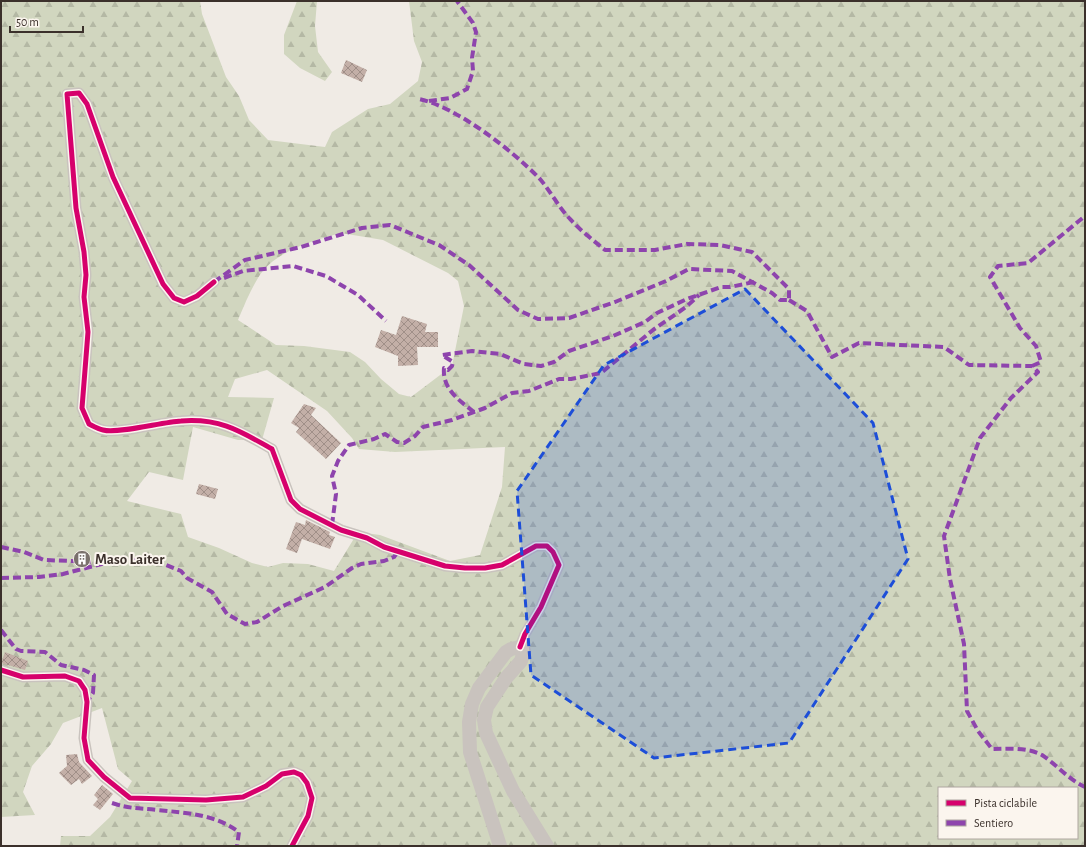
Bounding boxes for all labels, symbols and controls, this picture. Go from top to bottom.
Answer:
scale bar [10,8,83,34]
text: 50 m [16,16,39,28]
building icon: Maso Laiter [72,549,92,569]
place label: Maso Laiter [95,552,165,567]
legend [938,787,1078,839]
text: Pista ciclabile [974,797,1037,809]
text: Sentiero [974,817,1013,829]

